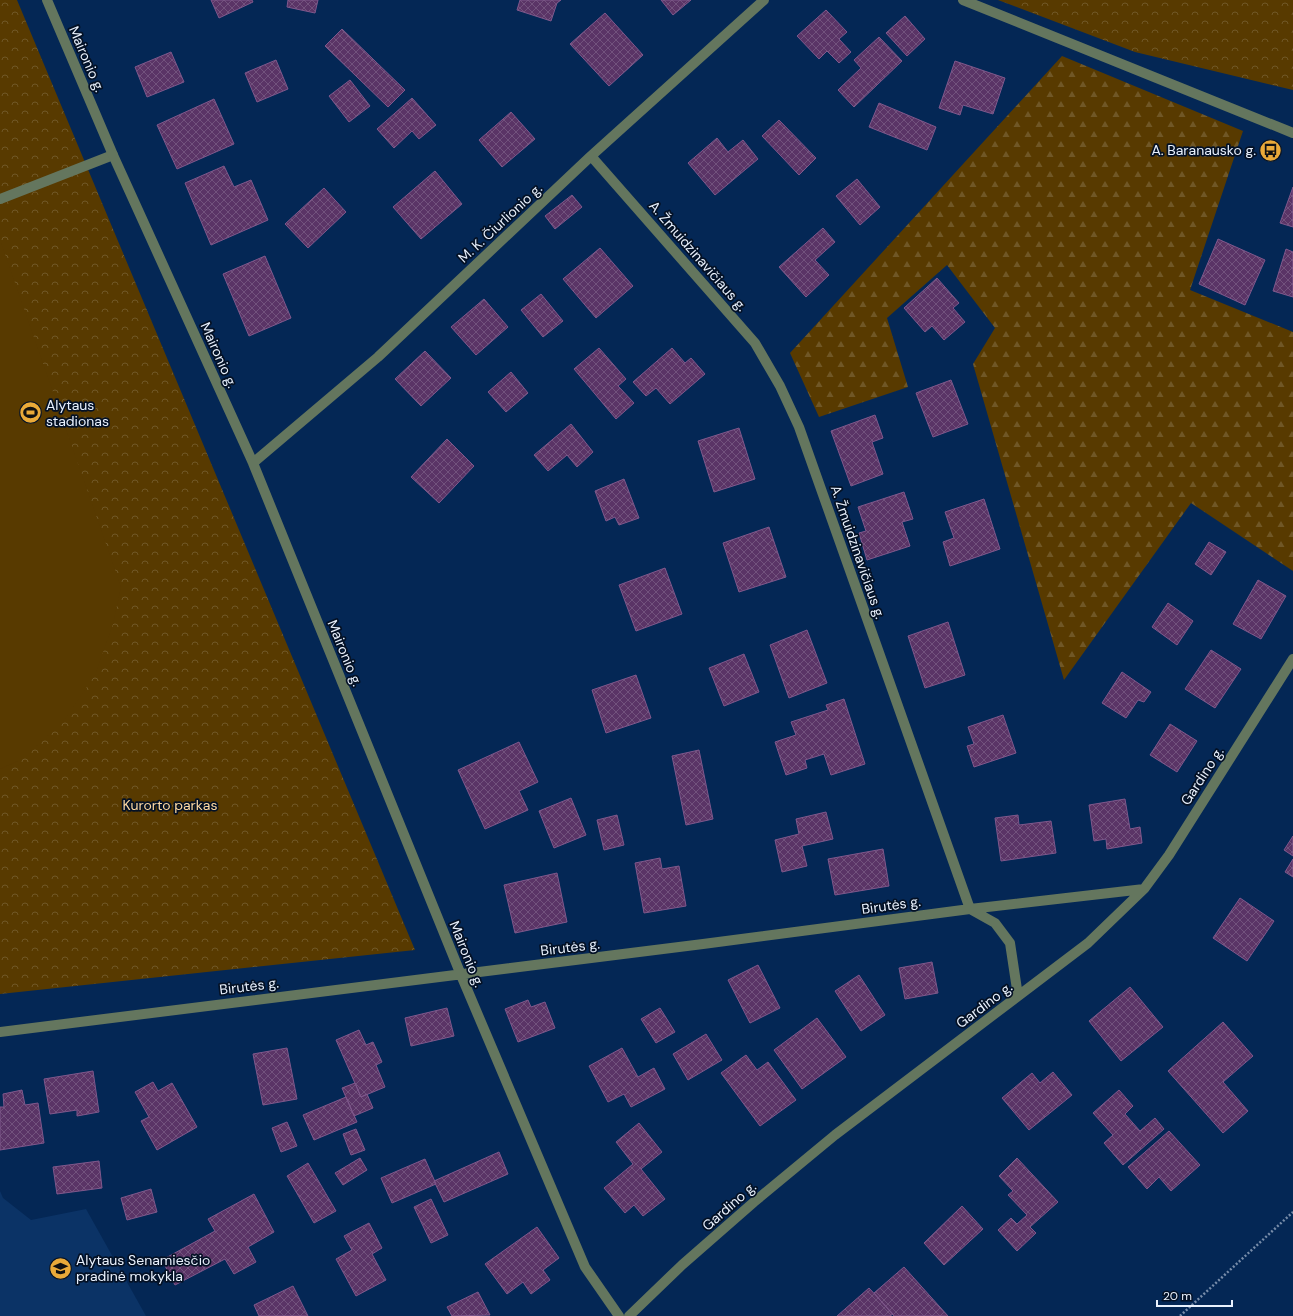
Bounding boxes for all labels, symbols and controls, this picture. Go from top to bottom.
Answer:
street label: Maironio g. [65,23,109,95]
bus stop icon: A. Baranausko g. [1258,137,1284,163]
place label: A. Baranausko g. [1151,141,1256,159]
street label: M. K. Čiurlionio g. [454,179,546,267]
street label: A. Žmuidzinavičiaus g. [645,197,751,315]
street label: Maironio g. [197,319,242,391]
place label: Alytaus stadionas [46,396,109,430]
sports icon: Alytaus stadionas [17,400,43,426]
street label: A. Žmuidzinavičiaus g. [827,483,889,621]
street label: Maironio g. [324,617,367,689]
street label: Gardino g. [1176,743,1228,809]
park label: Kurorto parkas [123,796,217,814]
street label: Birutės g. [860,892,922,918]
street label: Maironio g. [446,918,489,990]
street label: Birutės g. [539,934,601,960]
street label: Birutės g. [218,973,280,999]
street label: Gardino g. [952,978,1016,1032]
street label: Gardino g. [698,1177,760,1234]
place label: Alytaus Senamiesčio pradinė mokykla [76,1251,210,1285]
school or university icon: Alytaus Senamiesčio pradinė mokykla [47,1255,73,1281]
scale bar [1157,1282,1232,1308]
text: 20 m [1163,1288,1192,1304]

